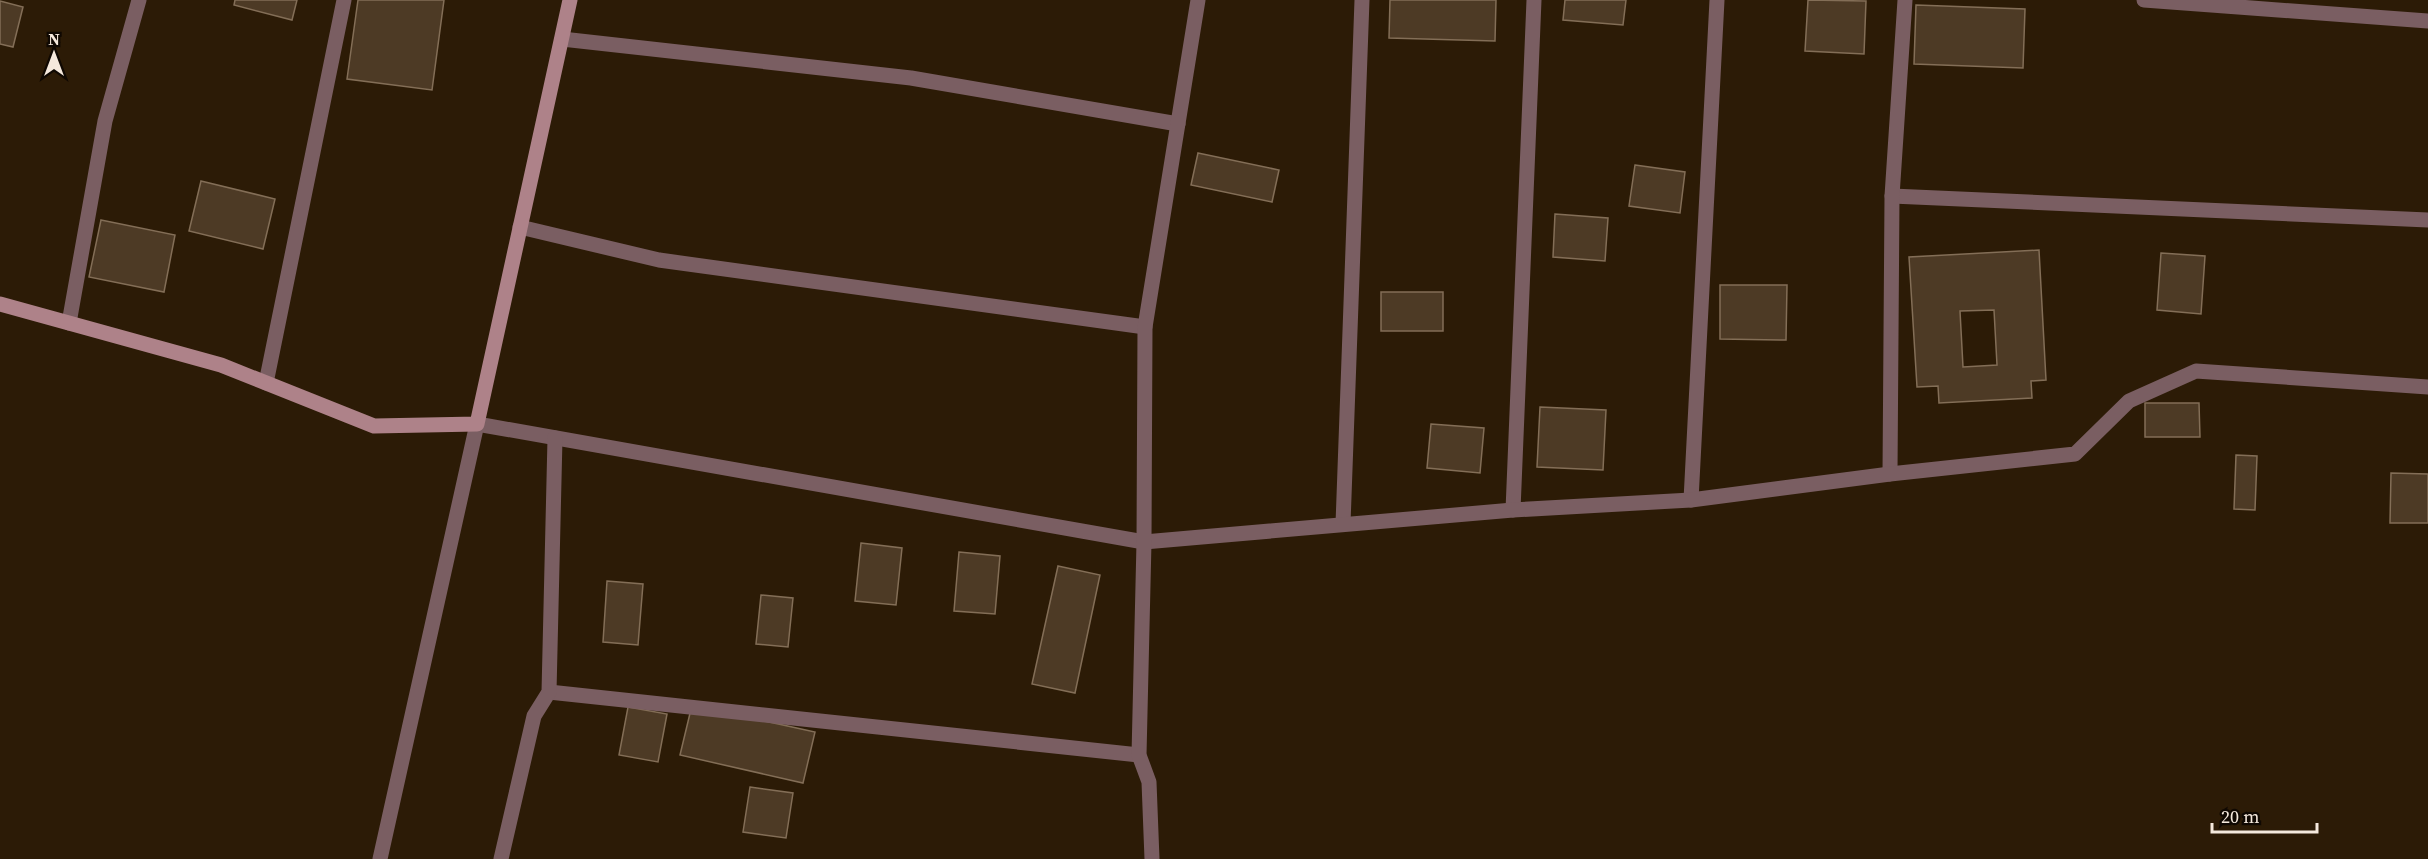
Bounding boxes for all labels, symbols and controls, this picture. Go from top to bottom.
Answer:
north arrow [24,24,84,84]
text: N [48,28,60,50]
scale bar [2212,796,2317,834]
text: 20 m [2221,804,2259,829]

